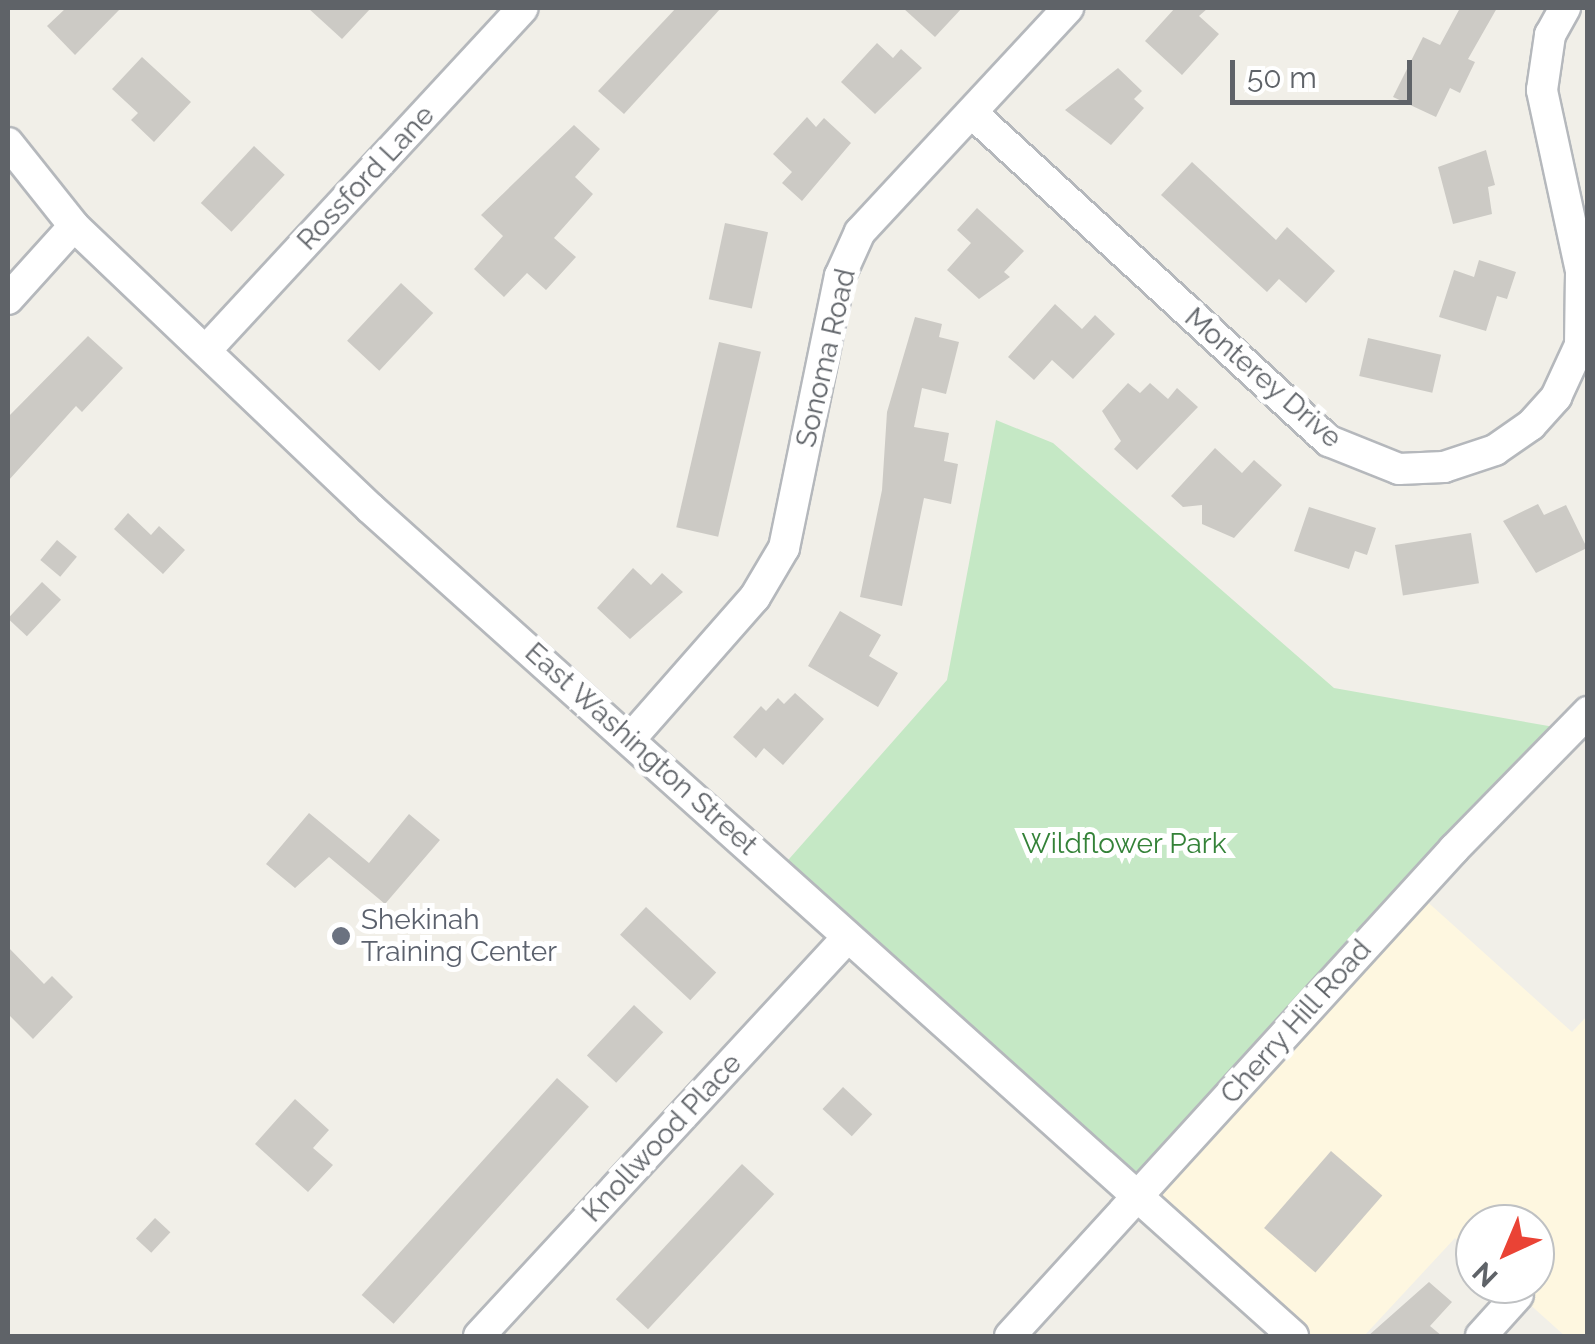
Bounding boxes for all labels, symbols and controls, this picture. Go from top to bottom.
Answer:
scale bar [1235,40,1418,102]
text: 50 m [1247,60,1317,95]
street label: Rossford Lane [291,99,441,257]
street label: Sonoma Road [789,266,863,450]
street label: Monterey Drive [1178,301,1348,455]
street label: East Washington Street [518,636,764,862]
park label: Wildflower Park [1021,827,1227,861]
place label: Shekinah Training Center [361,903,557,969]
marker: Shekinah Training Center [330,925,352,947]
street label: Cherry Hill Road [1213,933,1379,1111]
street label: Knollwood Place [575,1047,749,1229]
north arrow [1455,1204,1555,1304]
text: N [1466,1255,1504,1294]

